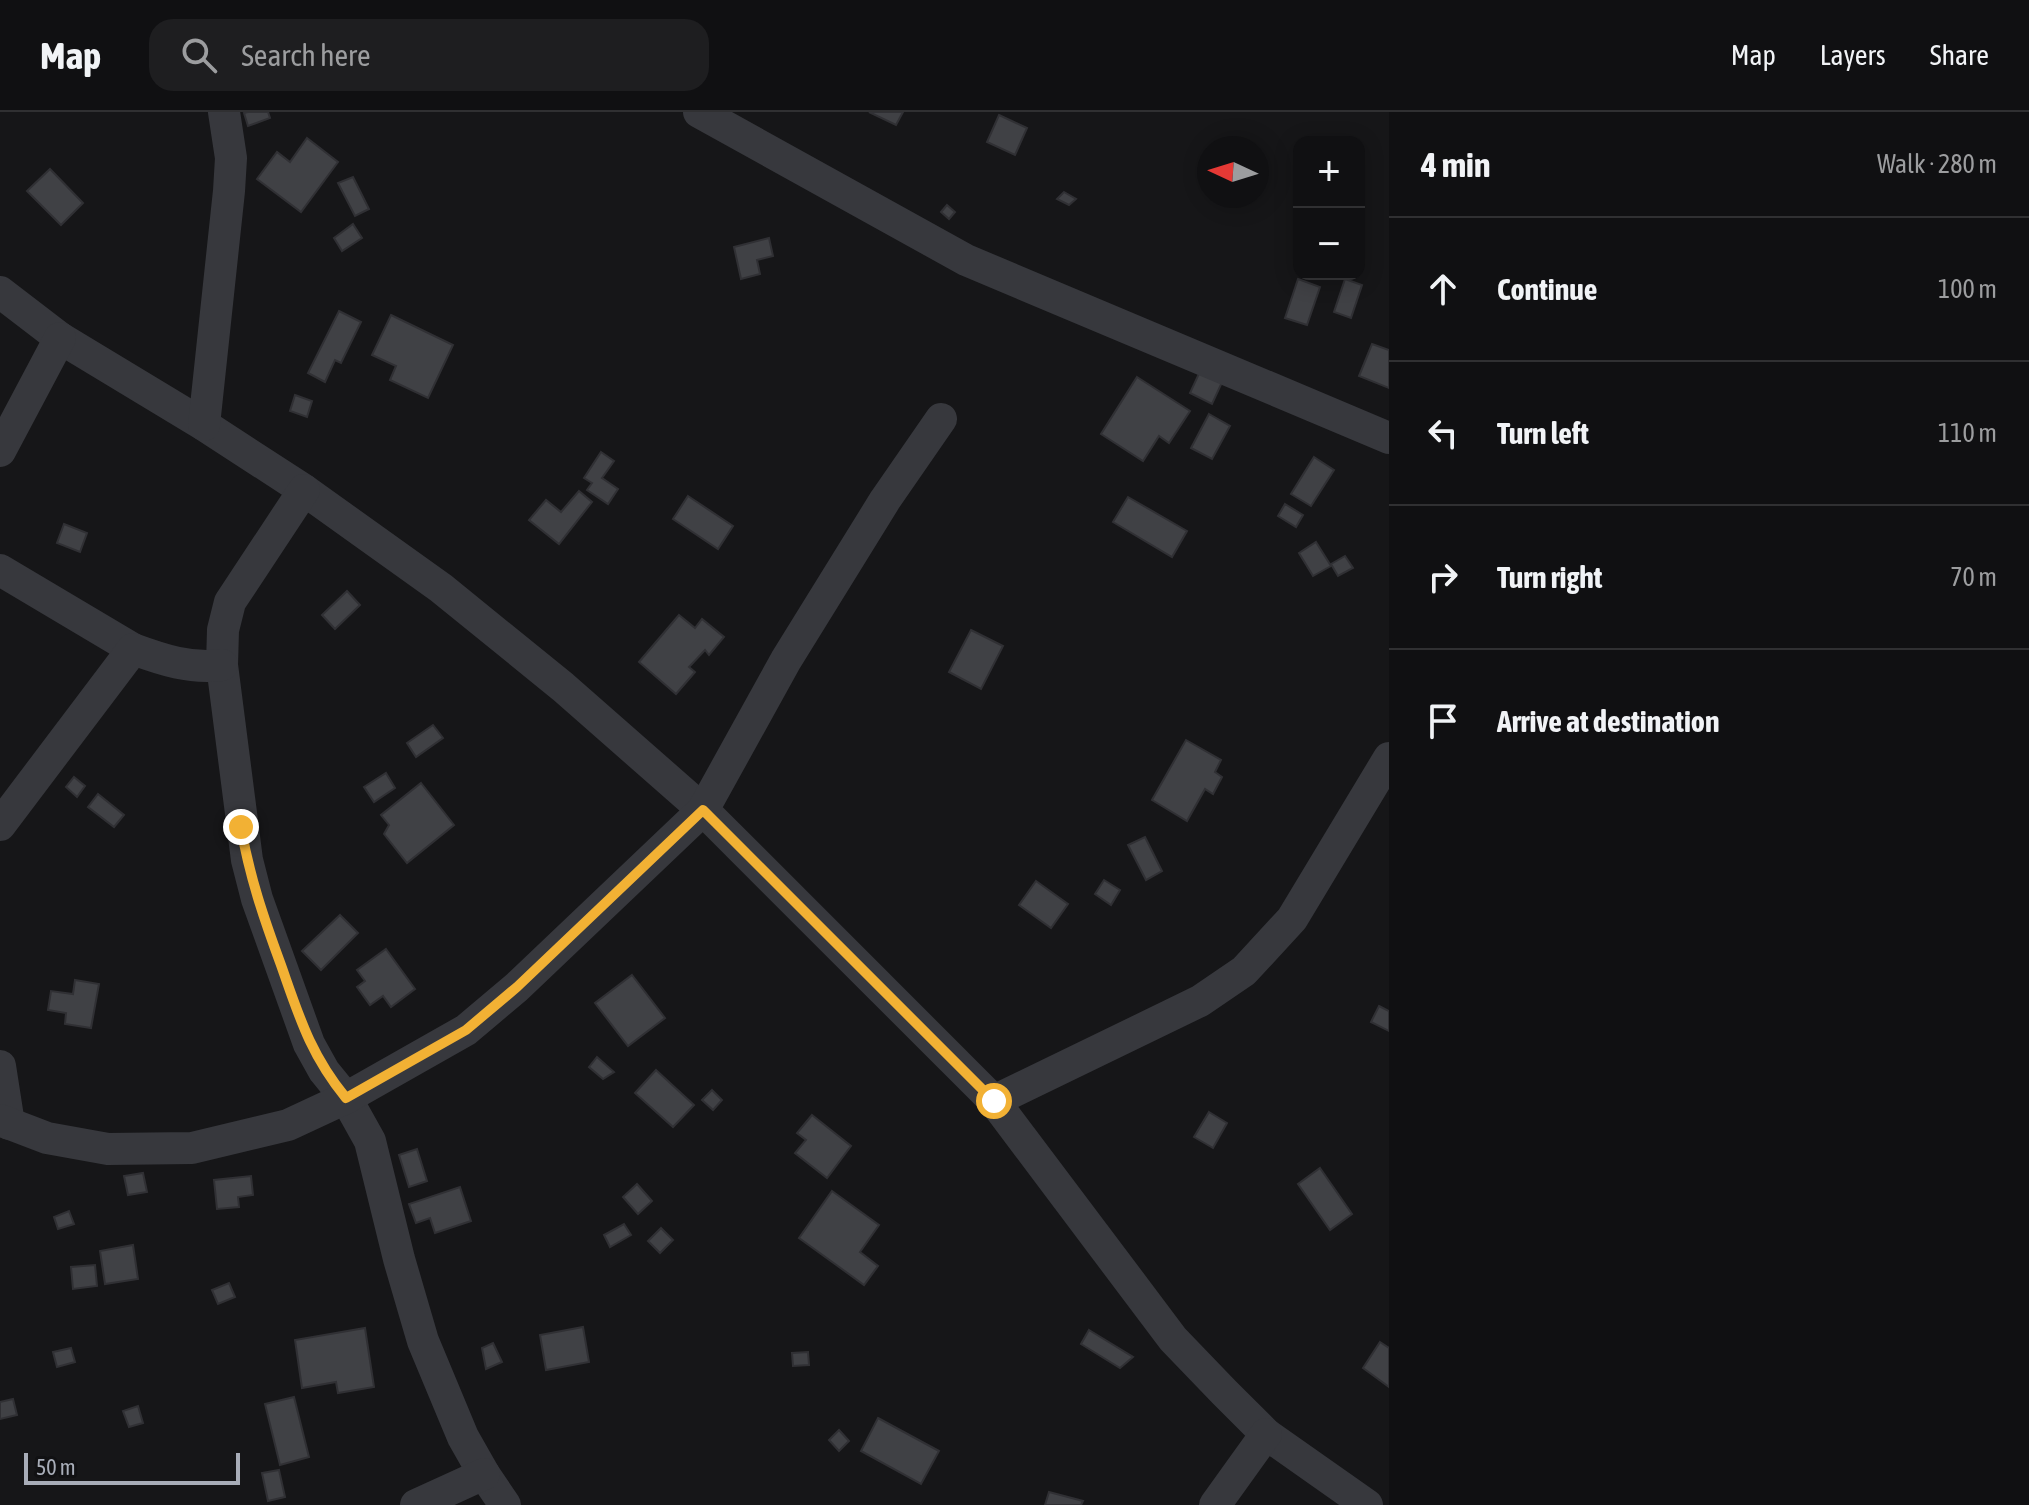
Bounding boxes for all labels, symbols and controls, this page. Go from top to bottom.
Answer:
search box [149,19,709,91]
icon: search [177,33,221,77]
text: Map [40,34,101,77]
text: Search here [241,38,371,72]
text: Map [1731,39,1776,71]
text: Layers [1820,39,1886,71]
text: Share [1930,39,1989,71]
north arrow [1197,136,1269,208]
map controls [1293,136,1365,280]
button: + [1293,136,1365,208]
text: 4 min [1421,145,1490,184]
text: Walk · 280 m [1877,149,1997,179]
button: − [1293,208,1365,280]
icon: ahead [1421,267,1465,311]
text: Continue [1497,272,1597,306]
text: 100 m [1938,274,1997,304]
icon: left [1421,411,1465,455]
text: Turn left [1497,416,1589,450]
text: 110 m [1938,418,1997,448]
icon: right [1421,555,1465,599]
text: Turn right [1497,560,1603,594]
text: 70 m [1950,562,1997,592]
icon: arrive [1421,699,1465,743]
text: Arrive at destination [1497,704,1719,738]
route end [223,809,259,845]
route start [976,1083,1012,1119]
scale bar [24,1449,240,1485]
text: 50 m [36,1454,76,1480]

